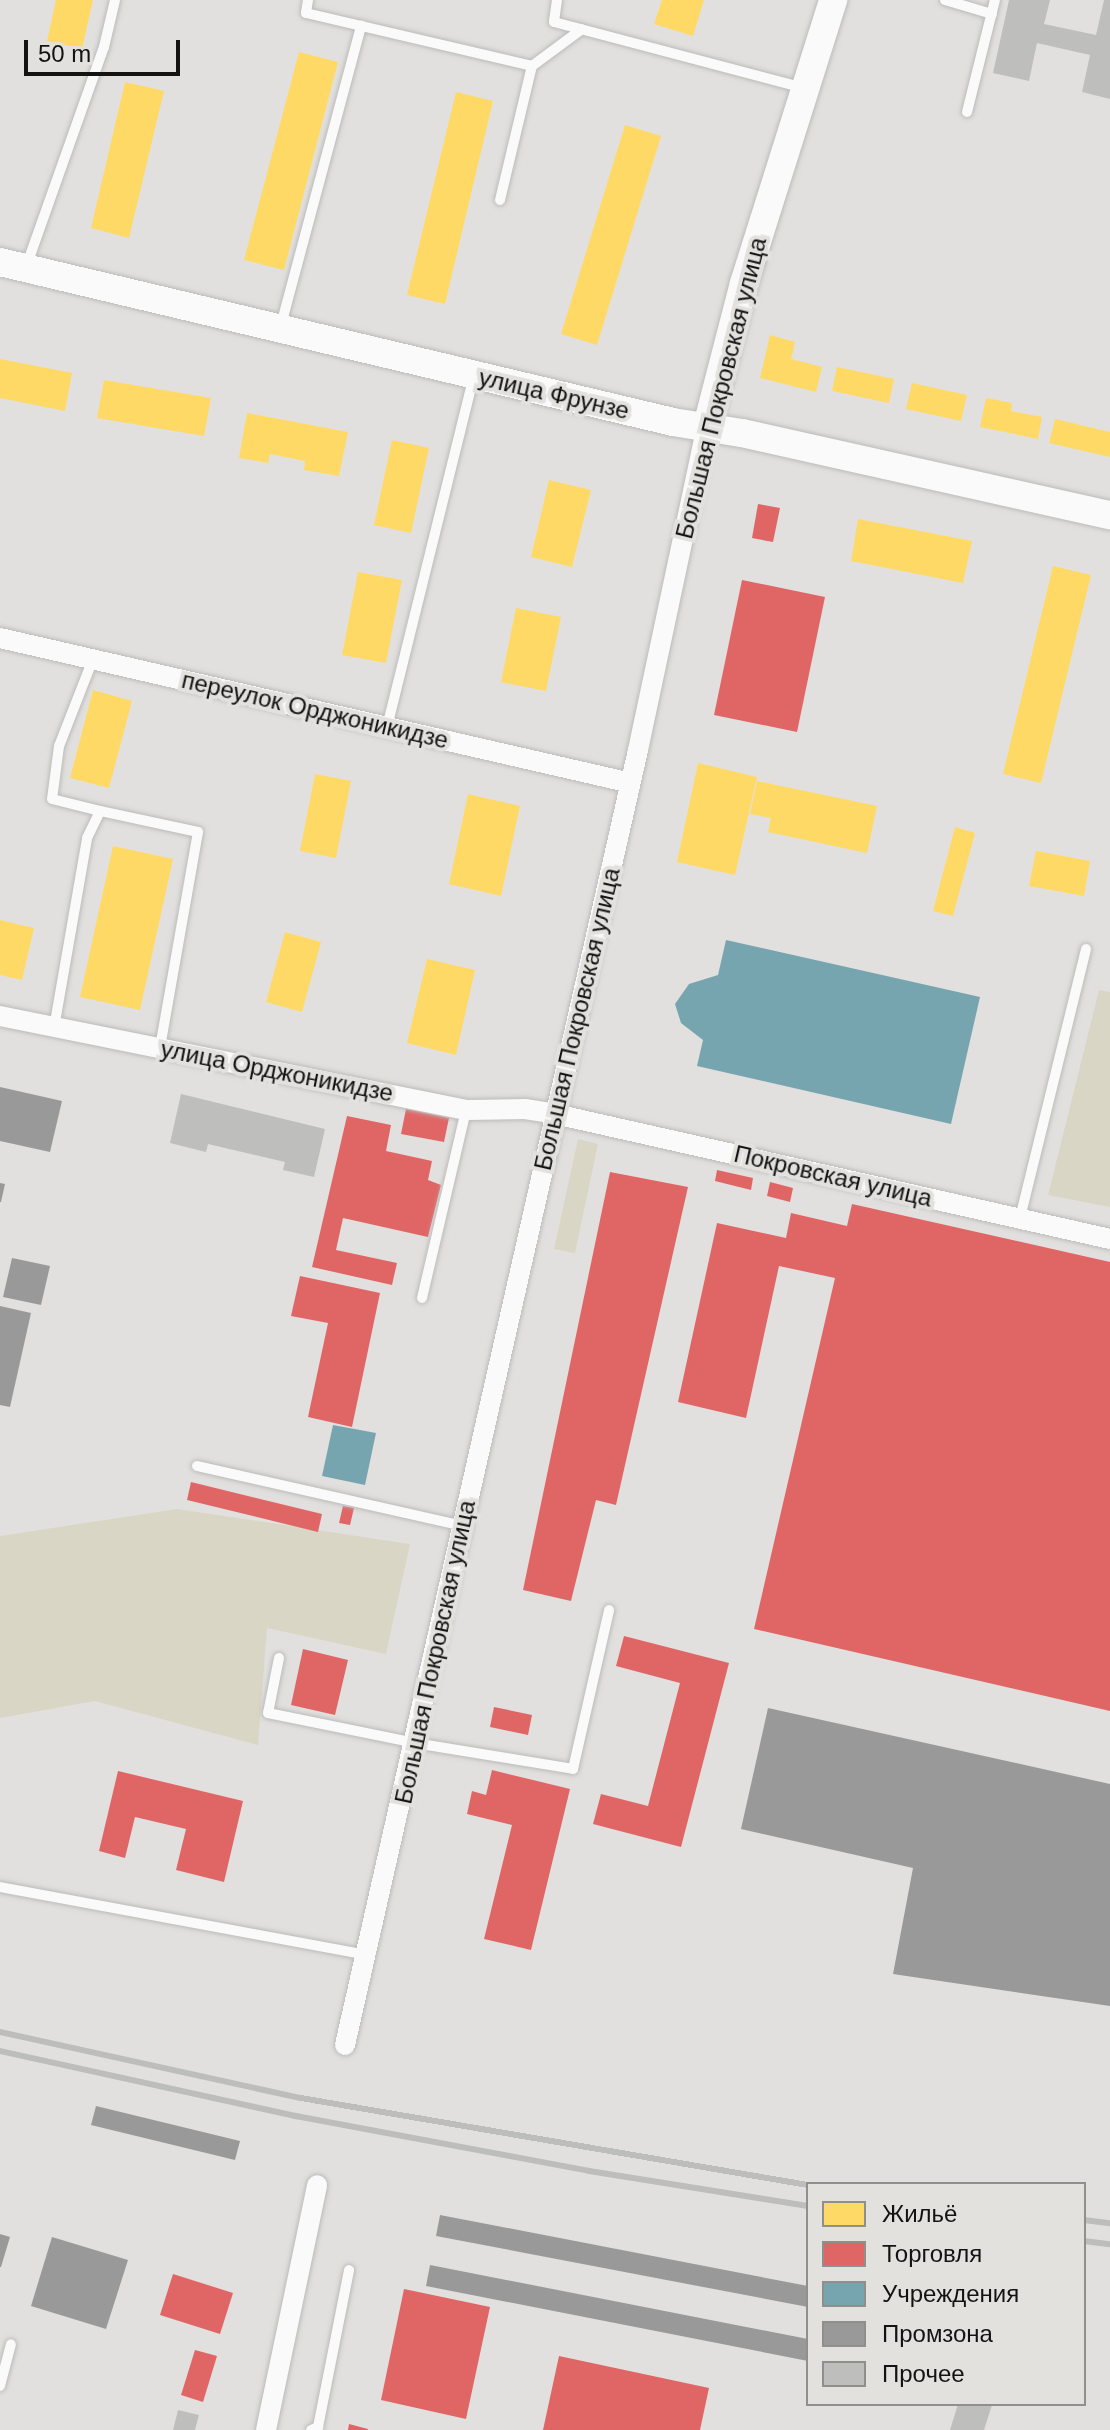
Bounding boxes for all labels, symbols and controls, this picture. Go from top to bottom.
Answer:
scale bar [28,24,184,74]
text: 50 m [38,40,91,67]
street label: Большая Покровская улица [670,234,772,542]
street label: улица Фрунзе [476,363,632,425]
street label: переулок Орджоникидзе [179,665,451,755]
street label: Большая Покровская улица [528,865,626,1173]
street label: улица Орджоникидзе [158,1034,396,1108]
street label: Покровская улица [731,1139,935,1213]
street label: Большая Покровская улица [389,1498,481,1806]
legend [806,2182,1086,2406]
text: Жильё [882,2200,957,2227]
text: Торговля [882,2240,982,2267]
text: Учреждения [882,2280,1019,2307]
text: Промзона [882,2320,993,2347]
text: Прочее [882,2360,965,2387]

